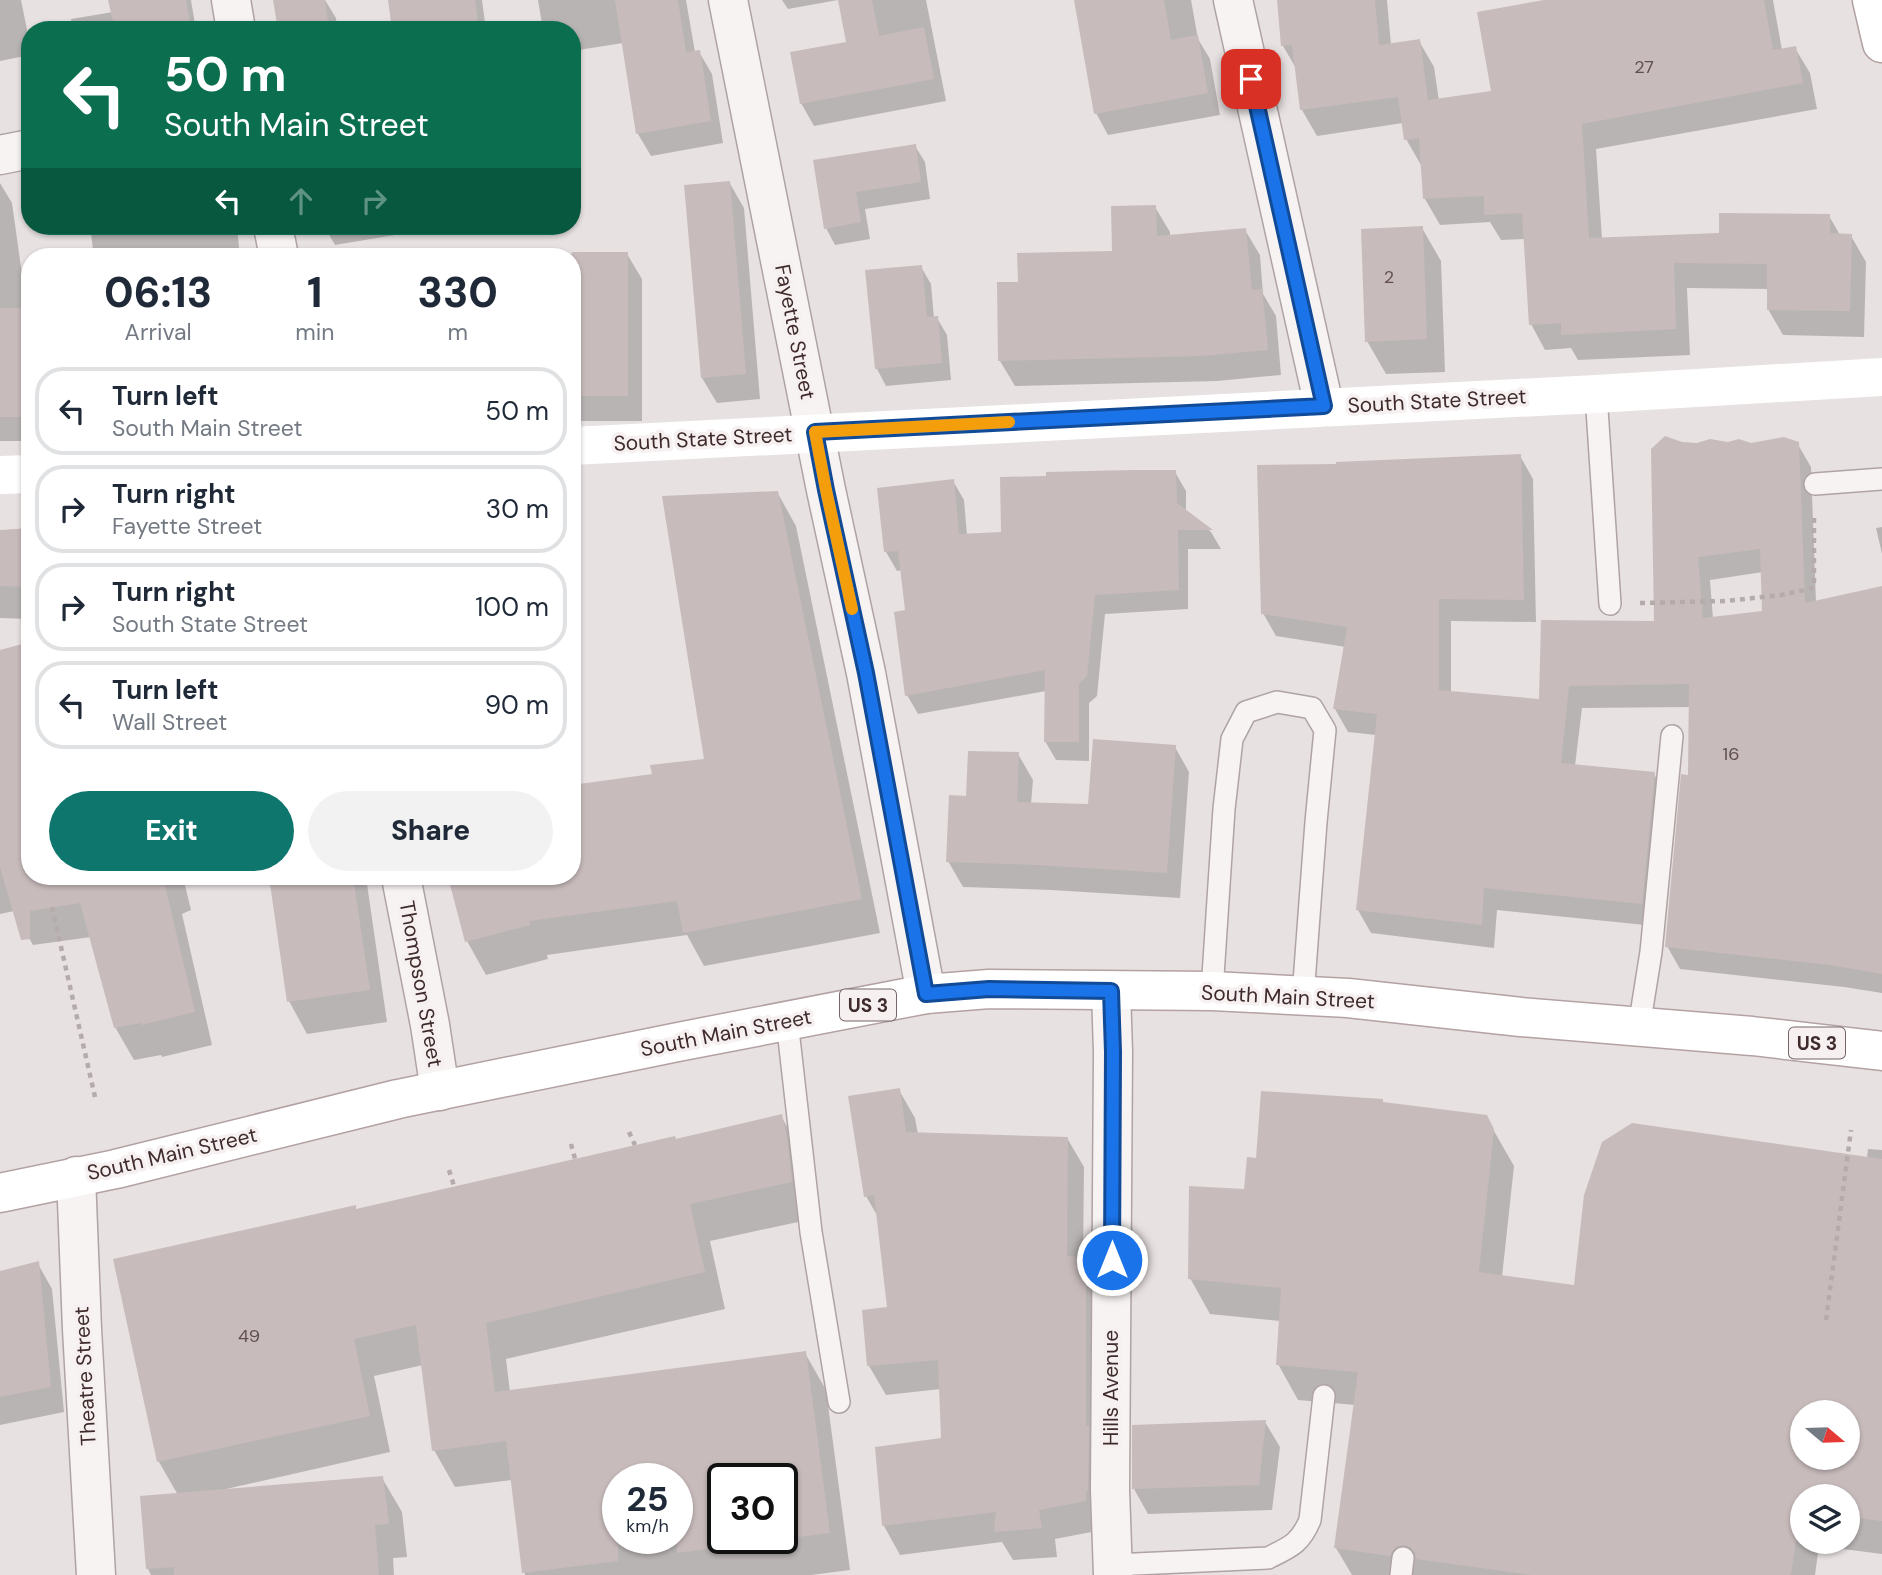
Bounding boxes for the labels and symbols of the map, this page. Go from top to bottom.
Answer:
pin [1221,49,1281,109]
house number: 27 [1634,55,1654,79]
street label: Fayette Street [768,262,822,402]
house number: 2 [1384,265,1394,289]
street label: South State Street [1347,382,1527,420]
street label: South State Street [613,420,793,458]
house number: 16 [1723,742,1739,766]
street label: Thompson Street [393,899,449,1069]
street label: South Main Street [1200,978,1376,1016]
road number: US 3 [840,990,896,1021]
street label: South Main Street [638,1003,814,1063]
road number: US 3 [1789,1028,1845,1058]
street label: South Main Street [84,1121,260,1187]
position arrow [1075,1223,1149,1297]
street label: Theatre Street [67,1306,103,1446]
house number: 49 [238,1324,260,1348]
street label: Hills Avenue [1097,1330,1125,1446]
north arrow [1790,1400,1860,1470]
speed limit sign: 30 [707,1463,798,1554]

